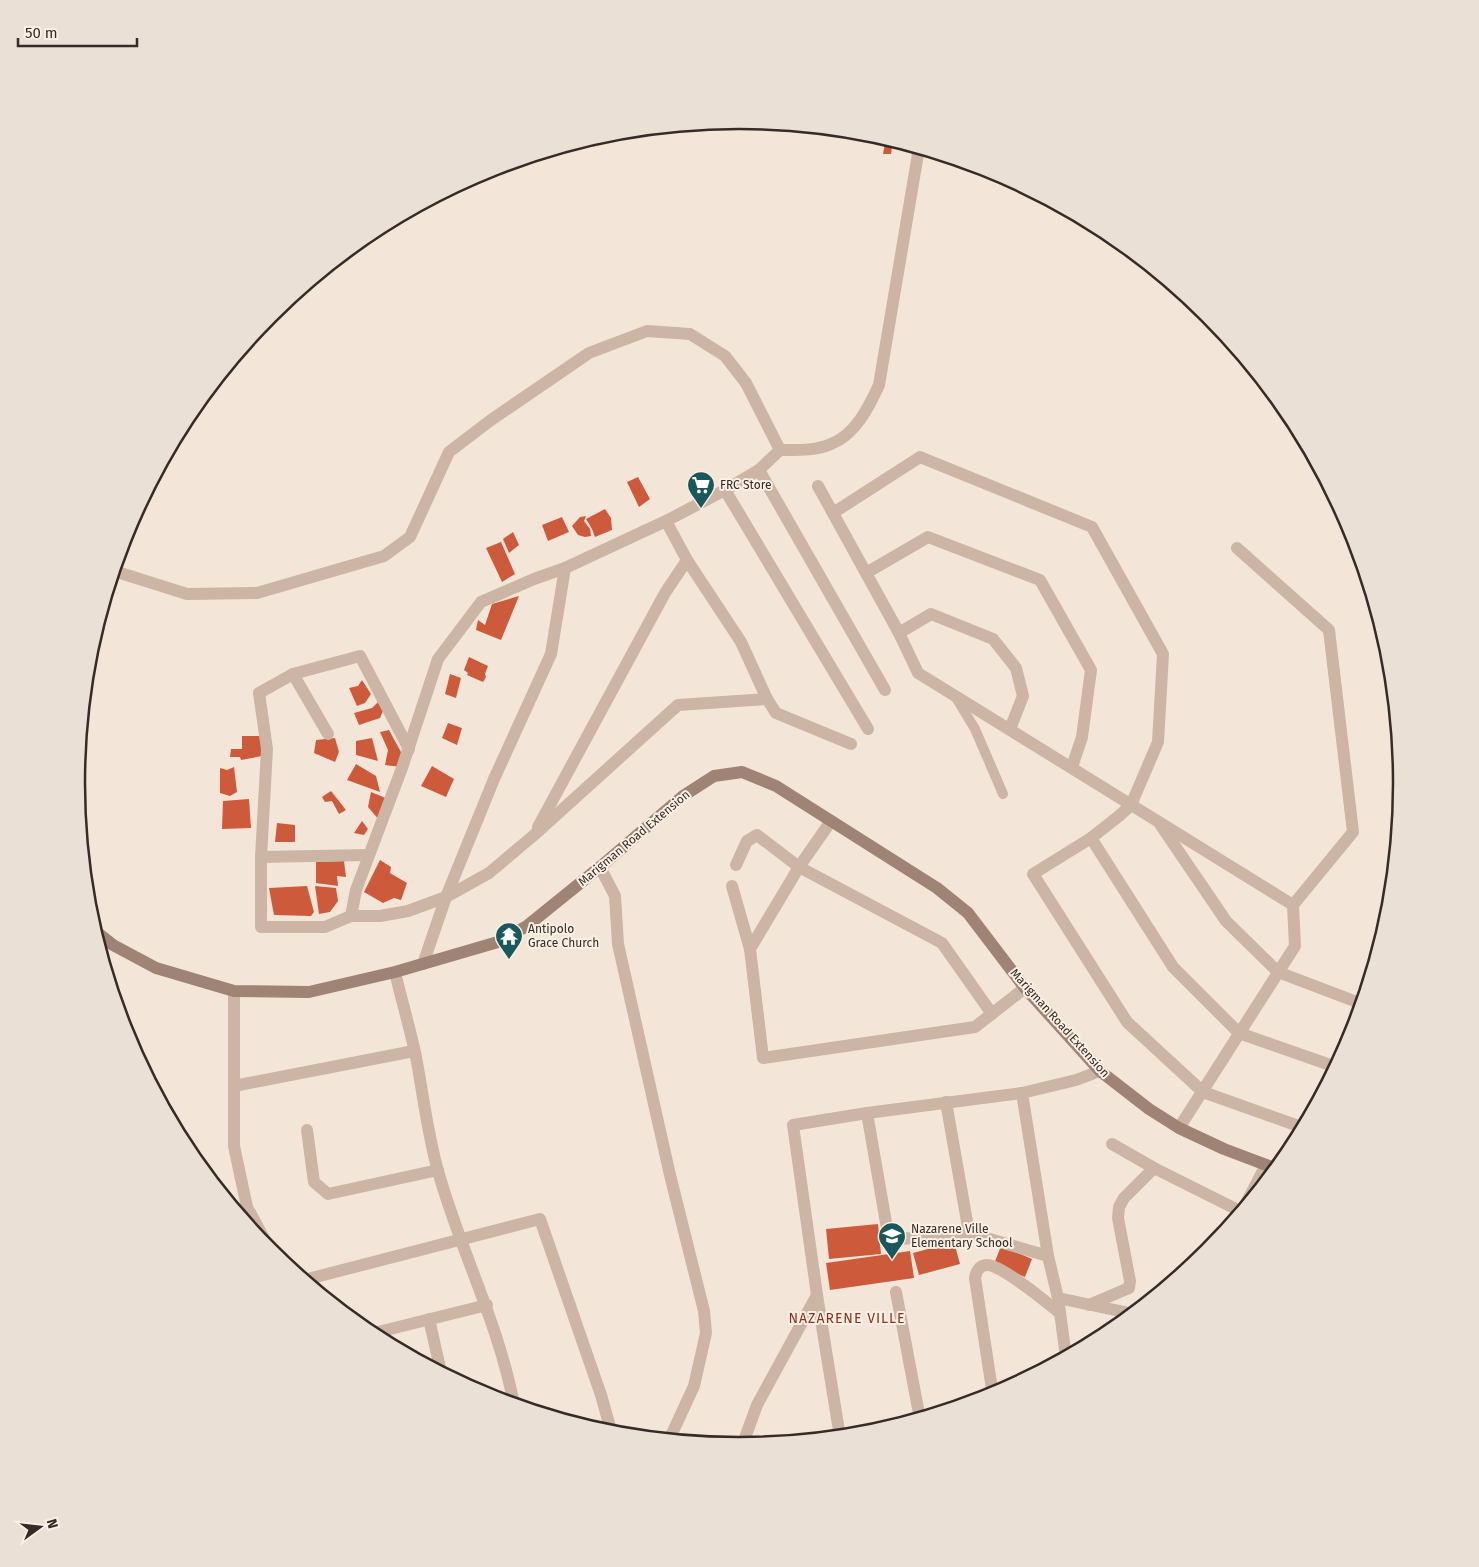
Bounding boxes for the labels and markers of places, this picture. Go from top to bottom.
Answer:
supermarket icon: FRC Store [686,470,716,509]
place label: FRC Store [720,478,771,492]
temple icon: Antipolo Grace Church [494,921,524,960]
place label: Antipolo Grace Church [528,922,599,950]
school or university icon: Nazarene Ville Elementary School [877,1221,907,1260]
place label: Nazarene Ville Elementary School [911,1222,1013,1250]

